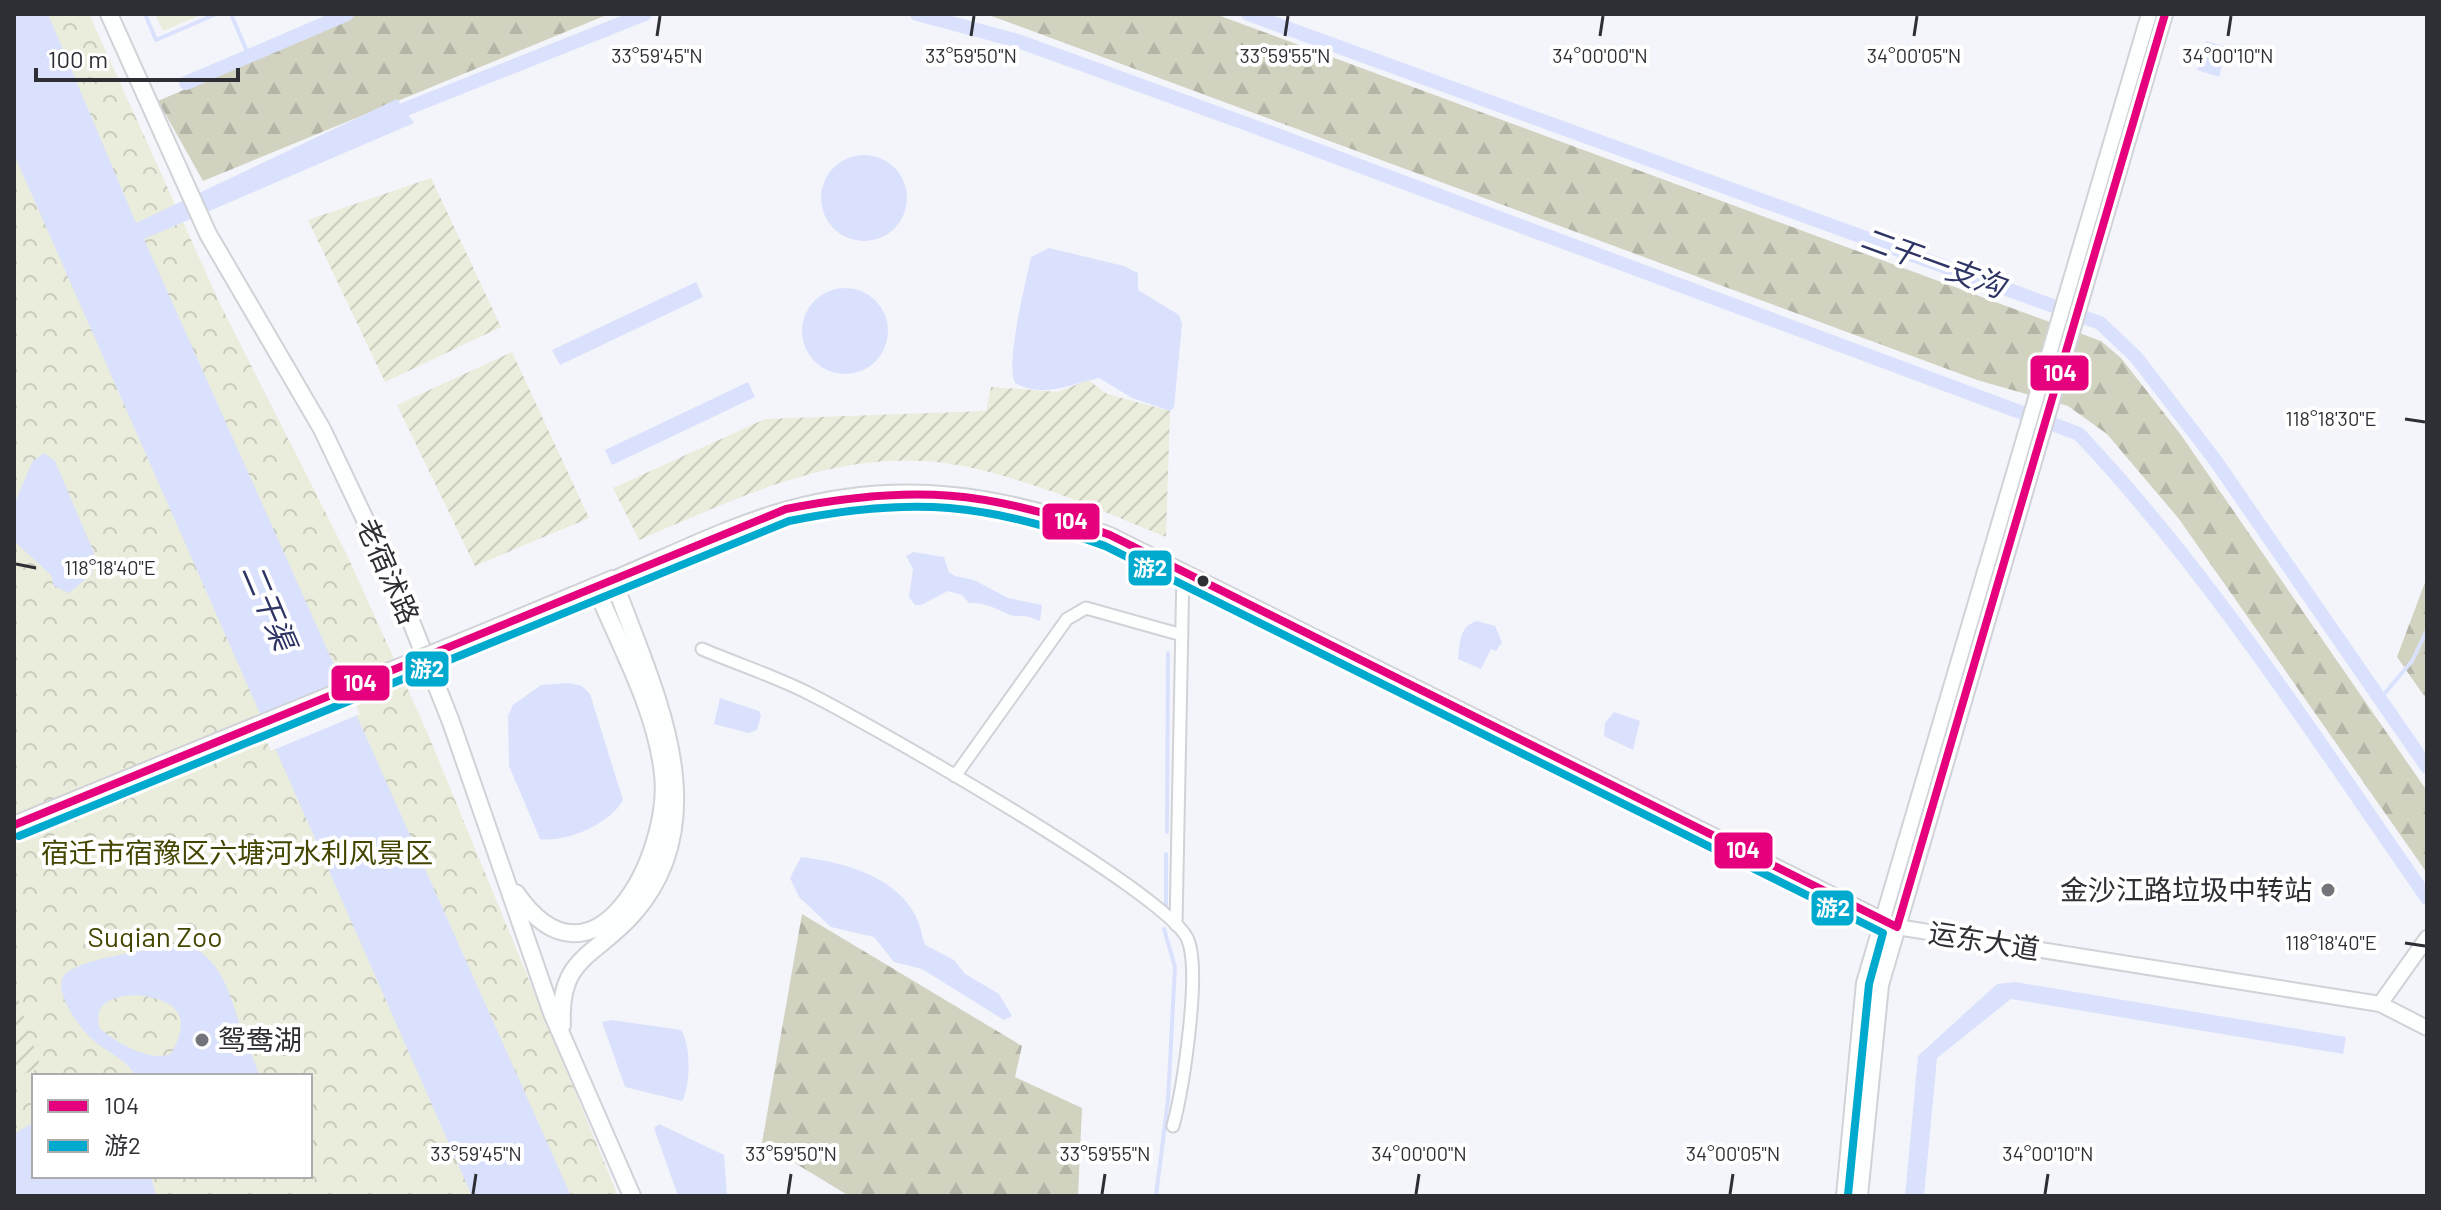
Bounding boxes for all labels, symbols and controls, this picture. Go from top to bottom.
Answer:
scale bar [36,32,238,82]
text: 33°59'45"N [611,43,703,67]
text: 33°59'50"N [925,43,1017,67]
text: 33°59'55"N [1240,43,1330,67]
text: 34°00'00"N [1552,43,1648,67]
text: 34°00'05"N [1867,43,1961,67]
text: 34°00'10"N [2182,43,2274,67]
text: 100 m [48,44,108,73]
water label: 二干一支沟 [1857,219,2013,305]
line badge: 104 [2029,354,2090,392]
text: 104 [2043,359,2077,385]
text: 118°18'30"E [2285,406,2377,430]
line badge: 104 [1041,502,1101,541]
text: 104 [1054,507,1088,533]
street label: 老宿沭路 [351,513,427,629]
line badge: 游2 [1127,549,1173,587]
text: 游2 [1133,554,1167,580]
text: 118°18'40"E [64,555,156,579]
water label: 二干渠 [236,558,306,658]
unlabelled marker [1195,573,1211,589]
line badge: 游2 [404,650,450,688]
text: 游2 [410,655,444,681]
line badge: 104 [330,664,391,702]
text: 104 [343,669,377,695]
line badge: 104 [1713,831,1774,870]
park label: 宿迁市宿豫区六塘河水利风景区 [41,835,433,869]
text: 104 [1726,836,1760,862]
place label: 金沙江路垃圾中转站 [2060,872,2312,906]
marker: 金沙江路垃圾中转站 [2319,881,2337,899]
line badge: 游2 [1810,889,1855,927]
text: 游2 [1816,894,1850,920]
street label: 运东大道 [1926,914,2042,966]
park label: Suqian Zoo [88,919,222,953]
text: 118°18'40"E [2285,930,2377,954]
place label: 鸳鸯湖 [218,1022,302,1056]
marker: 鸳鸯湖 [193,1031,211,1049]
legend [32,1074,312,1178]
text: 104 [104,1090,139,1119]
text: 游2 [104,1130,141,1159]
text: 33°59'45"N [430,1141,522,1165]
text: 33°59'50"N [745,1141,837,1165]
text: 33°59'55"N [1060,1141,1150,1165]
text: 34°00'00"N [1371,1141,1467,1165]
text: 34°00'05"N [1686,1141,1780,1165]
text: 34°00'10"N [2002,1141,2094,1165]

